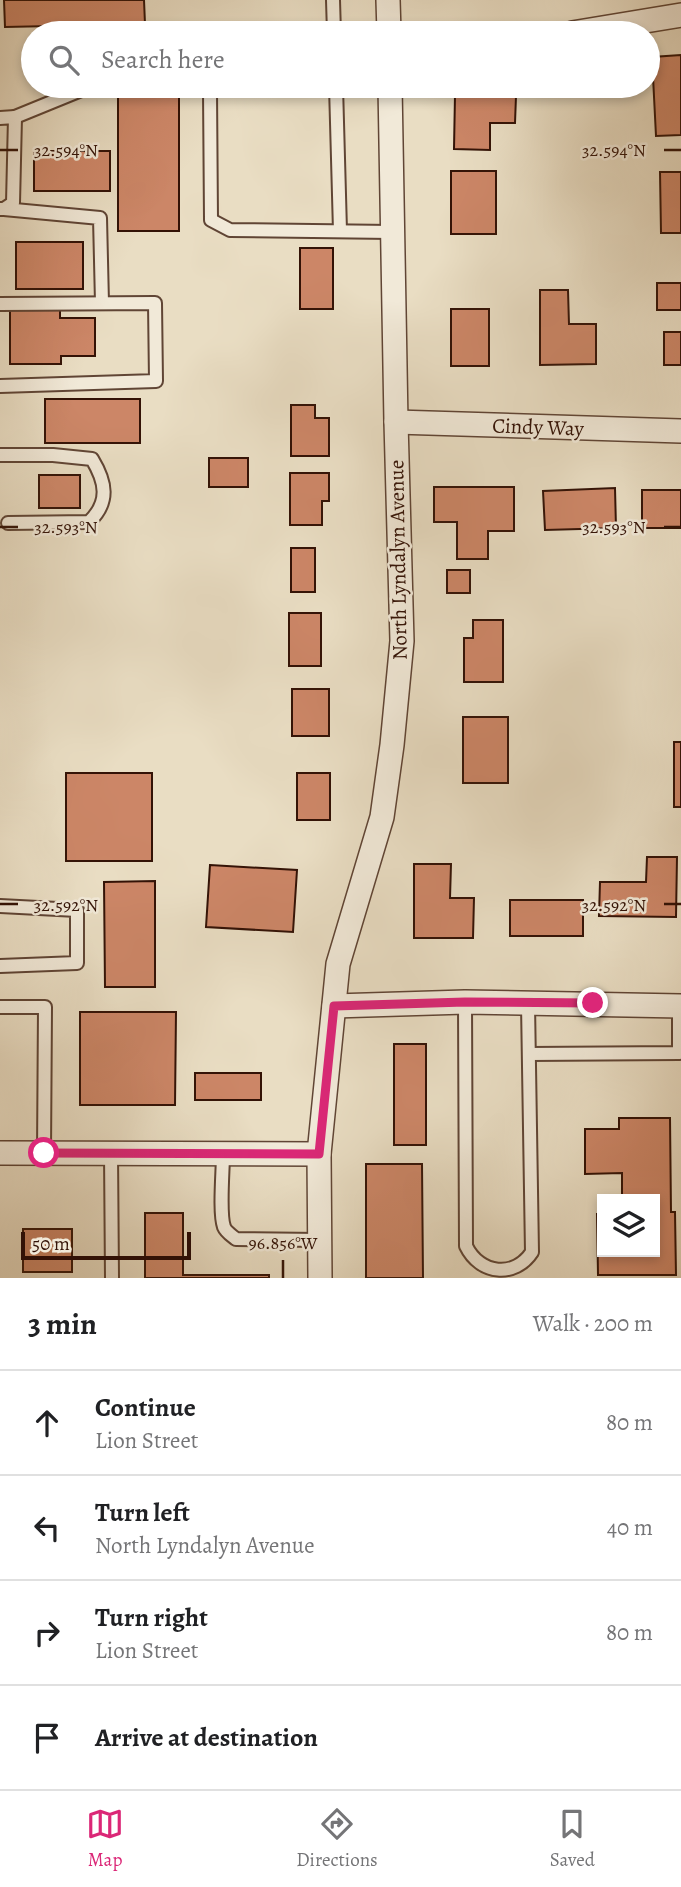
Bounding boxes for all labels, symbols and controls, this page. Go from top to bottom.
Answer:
search box [21,21,660,98]
icon: search [45,41,83,79]
text: Search here [101,42,225,77]
text: 32.594°N [34,138,98,162]
text: 32.594°N [582,138,646,162]
street label: Cindy Way [492,411,585,443]
street label: North Lyndalyn Avenue [382,460,414,660]
text: 32.593°N [34,515,98,539]
text: 32.593°N [582,515,646,539]
text: 32.592°N [34,893,98,917]
text: 32.592°N [582,893,646,917]
route end [577,987,608,1018]
route start [28,1137,59,1168]
map controls [597,1194,660,1257]
button: layers [597,1194,660,1257]
scale bar [21,1229,191,1261]
text: 50 m [32,1231,70,1257]
text: 96.856°W [249,1231,318,1255]
text: 3 min [28,1304,97,1344]
text: Walk · 200 m [533,1308,653,1339]
text: Continue [95,1390,196,1425]
icon: ahead [28,1404,66,1442]
text: 80 m [606,1407,653,1438]
text: Lion Street [95,1425,198,1456]
text: Turn left [95,1495,190,1530]
icon: left [28,1509,66,1547]
text: 40 m [607,1512,653,1543]
text: North Lyndalyn Avenue [95,1530,315,1561]
text: Turn right [95,1600,208,1635]
icon: right [28,1614,66,1652]
text: 80 m [606,1617,653,1648]
text: Lion Street [95,1635,198,1666]
icon: arrive [28,1719,66,1757]
text: Arrive at destination [95,1720,318,1755]
tab: Map [86,1805,124,1873]
tab: Directions [296,1805,378,1873]
tab: Saved [550,1805,595,1873]

